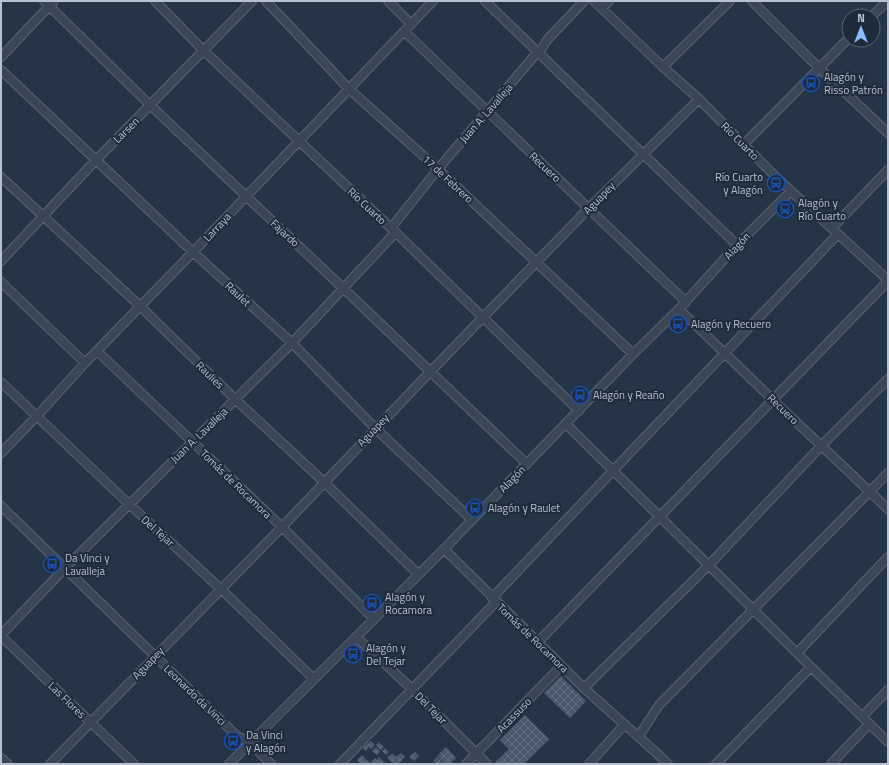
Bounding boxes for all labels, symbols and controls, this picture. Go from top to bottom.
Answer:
north arrow [841,8,881,48]
text: N [857,10,865,26]
place label: Alagón y Risso Patrón [824,69,883,98]
bus stop icon: Alagón y Risso Patrón [801,73,821,93]
street label: Juan A. Lavalleja [456,79,517,146]
street label: Larsen [109,113,143,147]
street label: Río Cuarto [717,118,763,164]
street label: Recuero [526,148,564,186]
street label: 17 de Febrero [419,151,477,207]
place label: Río Cuarto y Alagón [715,169,763,198]
bus stop icon: Río Cuarto y Alagón [766,173,786,193]
street label: Aguapey [579,178,619,218]
street label: Río Cuarto [344,184,390,228]
place label: Alagón y Río Cuarto [798,195,846,224]
bus stop icon: Alagón y Río Cuarto [775,199,795,219]
street label: Larraya [199,209,235,245]
street label: Fajardo [267,216,303,251]
street label: Alagón [720,229,754,263]
street label: Raulet [222,278,255,310]
bus stop icon: Alagón y Recuero [668,314,688,334]
place label: Alagón y Recuero [691,316,771,332]
street label: Raulies [192,358,228,392]
bus stop icon: Alagón y Reaño [570,385,590,405]
place label: Alagón y Reaño [593,387,665,403]
street label: Recuero [764,390,802,428]
street label: Juan A. Lavalleja [167,403,232,467]
street label: Aguapey [353,410,393,450]
street label: Tomás de Rocamora [197,446,276,523]
street label: Alagón [495,462,529,496]
bus stop icon: Alagón y Raulet [465,498,485,518]
place label: Alagón y Raulet [488,500,560,516]
street label: Del Tejar [138,512,178,550]
place label: Da Vinci y Lavalleja [65,550,110,579]
bus stop icon: Da Vinci y Lavalleja [42,554,62,574]
place label: Alagón y Rocamora [385,589,433,618]
bus stop icon: Alagón y Rocamora [362,593,382,613]
street label: Tomás de Rocamora [494,600,573,677]
place label: Alagón y Del Tejar [366,640,406,669]
street label: Aguapey [128,643,168,683]
bus stop icon: Alagón y Del Tejar [343,644,363,664]
street label: Leonardo da Vinci [160,661,230,729]
street label: Las Flores [45,678,89,722]
street label: Del Tejar [411,688,451,728]
street label: Acassuso [493,694,535,736]
place label: Da Vinci y Alagón [246,727,286,756]
bus stop icon: Da Vinci y Alagón [223,731,243,751]

